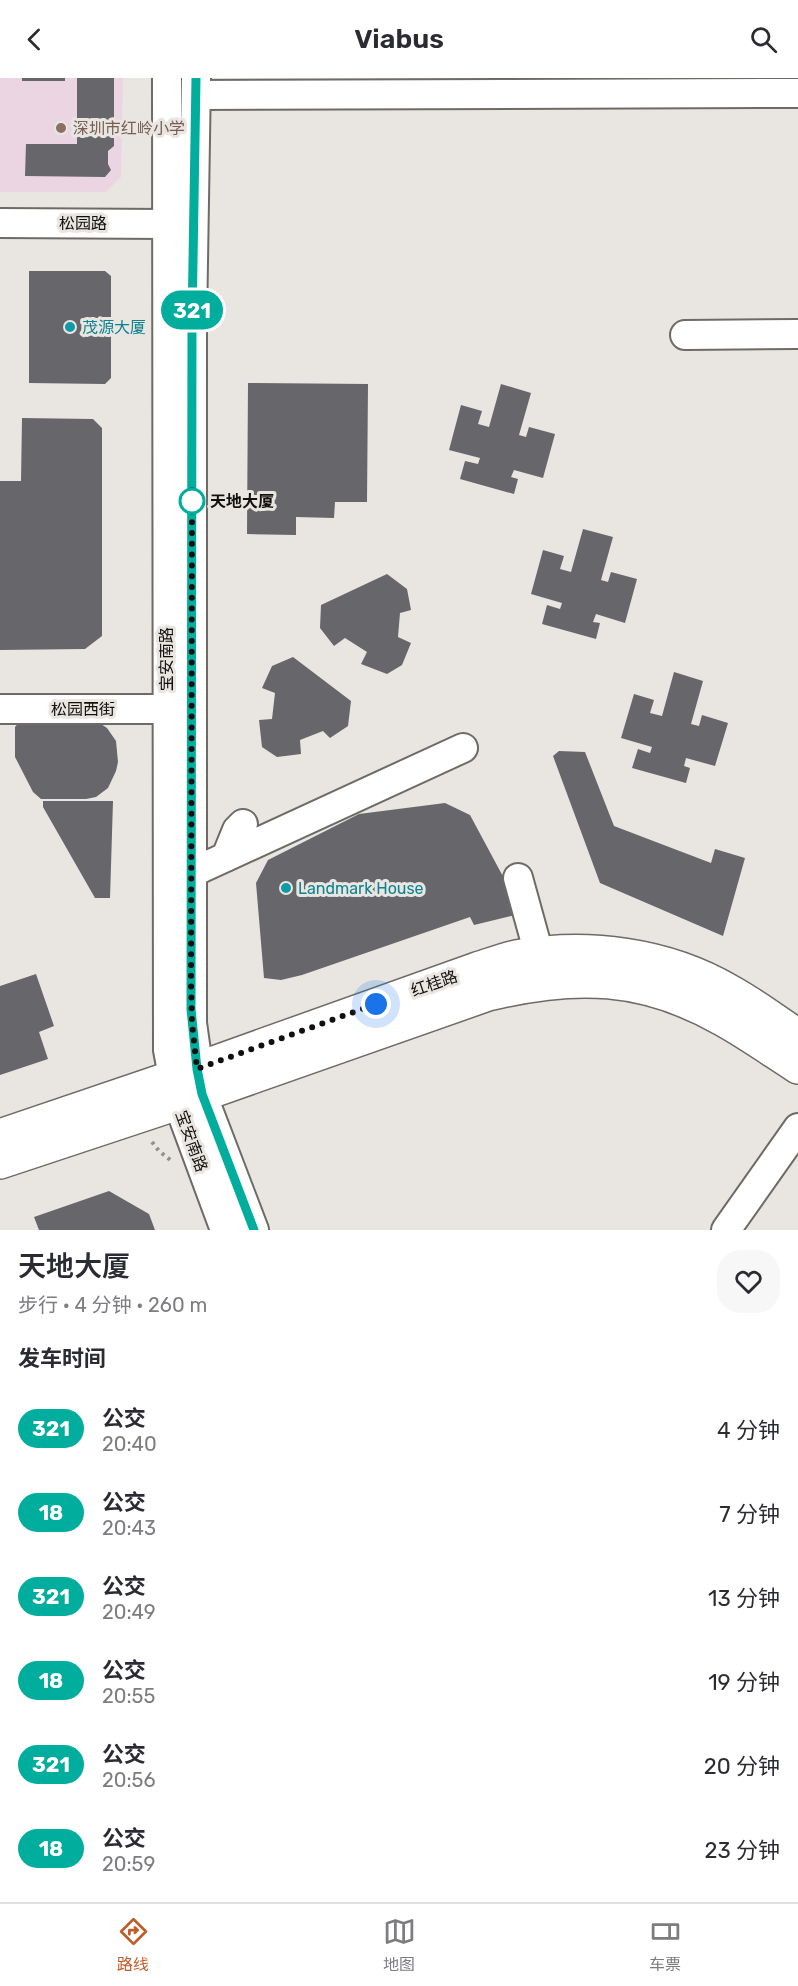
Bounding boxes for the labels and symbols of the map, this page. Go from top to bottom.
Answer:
place label: 深圳市红岭小学 [73,119,185,138]
marker: 深圳市红岭小学 [54,121,68,135]
street label: 松园路 [59,214,107,233]
line badge: 321 [158,290,226,330]
place label: 茂源大厦 [82,318,146,337]
marker: 茂源大厦 [63,320,77,334]
marker: 天地大厦 [179,488,205,514]
place label: 天地大厦 [210,492,274,511]
street label: 宝安南路 [157,627,176,691]
street label: 松园西街 [51,700,115,719]
place label: Landmark House [298,879,424,898]
marker: Landmark House [279,881,293,895]
street label: 红桂路 [408,967,460,1000]
your location [361,989,391,1019]
street label: 宝安南路 [172,1108,211,1174]

